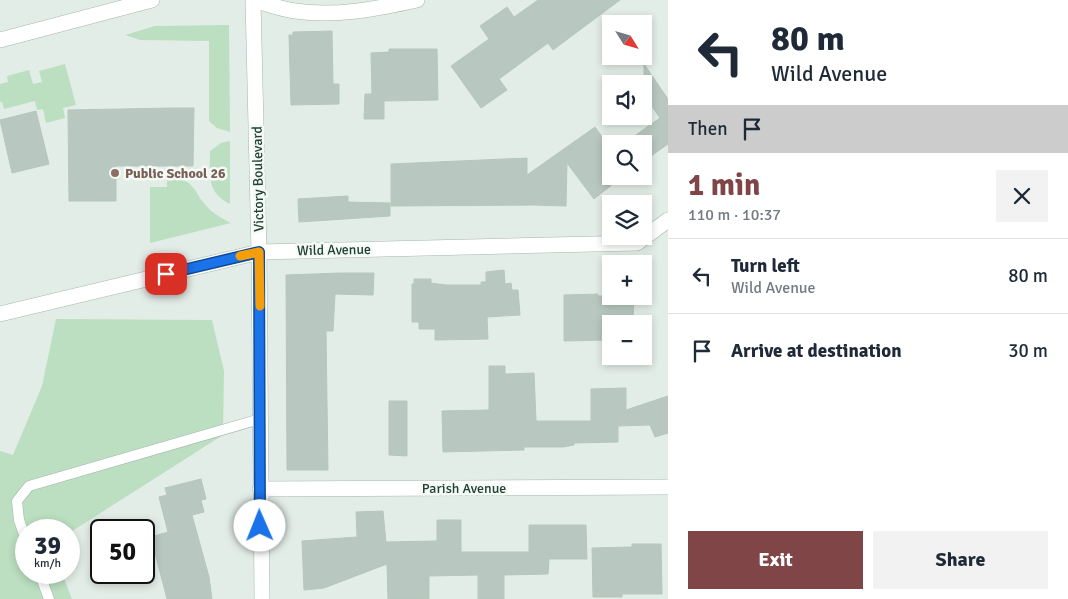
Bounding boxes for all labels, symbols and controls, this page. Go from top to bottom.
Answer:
north arrow [602,15,652,65]
map controls [602,15,652,365]
text: 80 m [771,17,845,60]
icon: left [688,20,753,85]
text: Wild Avenue [771,60,887,87]
button: sound [602,75,652,125]
icon: arrive [738,115,766,143]
text: Then [688,117,728,141]
street label: Victory Boulevard [249,126,267,232]
button: search [602,135,652,185]
place label: Public School 26 [125,165,226,182]
marker: Public School 26 [109,167,121,179]
text: 1 min [688,167,760,204]
button: close [996,170,1048,222]
button: layers [602,195,652,245]
text: 110 m · 10:37 [688,205,781,225]
street label: Wild Avenue [297,241,371,259]
pin [145,253,187,295]
text: Turn left [731,254,800,278]
button: + [602,255,652,305]
icon: arrive [152,260,180,288]
icon: left [688,262,716,290]
text: 80 m [1008,264,1048,288]
text: Wild Avenue [731,278,816,298]
button: − [602,315,652,365]
icon: arrive [688,337,716,365]
text: Arrive at destination [731,339,902,363]
text: 30 m [1008,339,1048,363]
street label: Parish Avenue [422,480,506,497]
position arrow [233,499,285,551]
speed limit sign: 50 [90,519,155,584]
text: 39 [34,530,61,561]
button: Exit [688,531,863,589]
button: Share [873,531,1048,589]
text: km/h [34,556,61,571]

